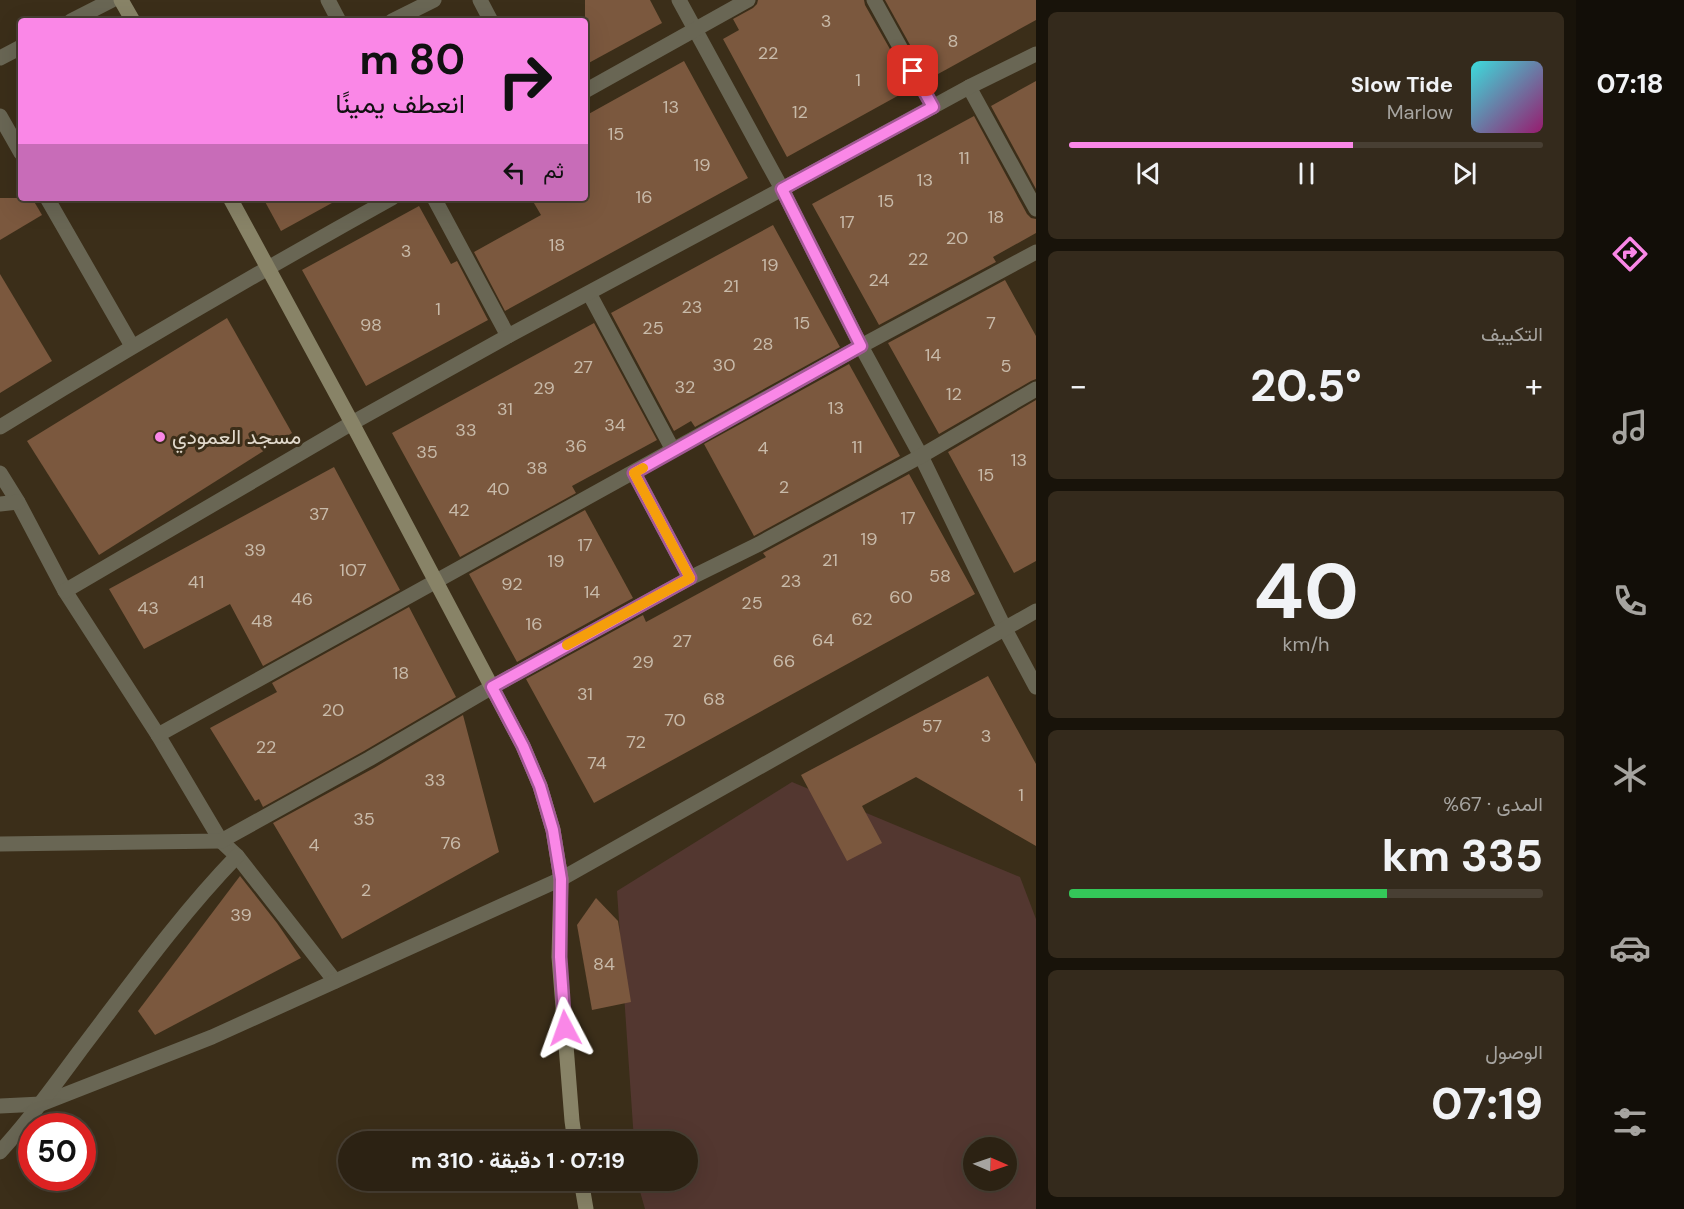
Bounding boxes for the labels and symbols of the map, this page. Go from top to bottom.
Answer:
house number: 3 [821,9,831,33]
house number: 8 [948,29,958,53]
house number: 22 [758,41,778,65]
pin [887,45,938,96]
house number: 1 [855,68,861,92]
house number: 13 [663,95,679,119]
house number: 12 [792,100,808,124]
house number: 15 [608,122,624,146]
house number: 11 [958,146,970,170]
house number: 19 [694,153,710,177]
house number: 13 [917,168,933,192]
house number: 16 [636,185,652,209]
house number: 15 [878,189,894,213]
house number: 18 [988,205,1004,229]
house number: 17 [839,210,855,234]
house number: 20 [946,226,968,250]
house number: 18 [549,233,565,257]
house number: 3 [401,239,411,263]
house number: 22 [908,247,928,271]
house number: 19 [762,253,778,277]
house number: 24 [869,268,890,292]
house number: 21 [723,274,739,298]
house number: 23 [681,295,703,319]
house number: 1 [435,297,441,321]
house number: 15 [794,311,810,335]
house number: 7 [986,311,996,335]
house number: 98 [360,313,382,337]
house number: 25 [642,316,664,340]
house number: 28 [752,332,774,356]
house number: 14 [925,343,941,367]
house number: 30 [713,353,735,377]
house number: 5 [1001,354,1011,378]
house number: 27 [573,355,593,379]
house number: 32 [674,375,696,399]
house number: 29 [533,376,555,400]
house number: 12 [946,382,962,406]
house number: 13 [828,396,844,420]
house number: 31 [497,397,513,421]
house number: 34 [604,413,626,437]
house number: 33 [455,418,477,442]
place label: مسجد العمودي [172,423,301,454]
marker: مسجد العمودي [153,430,167,444]
house number: 36 [565,434,587,458]
house number: 11 [851,435,863,459]
house number: 4 [758,436,769,460]
house number: 35 [416,440,438,464]
house number: 13 [1011,448,1027,472]
house number: 38 [526,456,548,480]
house number: 15 [978,463,994,487]
house number: 2 [779,475,789,499]
house number: 40 [486,477,510,501]
house number: 42 [448,498,470,522]
house number: 37 [309,502,329,526]
house number: 17 [900,506,916,530]
house number: 19 [861,527,877,551]
house number: 17 [577,533,593,557]
house number: 39 [244,538,266,562]
house number: 21 [822,548,838,572]
house number: 19 [548,549,564,573]
house number: 107 [339,558,367,582]
house number: 58 [929,564,951,588]
house number: 23 [780,569,802,593]
house number: 41 [188,570,204,594]
house number: 92 [501,572,523,596]
house number: 14 [584,580,600,604]
house number: 60 [889,585,913,609]
house number: 46 [291,587,313,611]
house number: 25 [741,591,763,615]
house number: 43 [137,596,159,620]
house number: 62 [851,607,873,631]
house number: 48 [251,609,273,633]
house number: 16 [526,612,542,636]
house number: 64 [812,628,834,652]
house number: 27 [672,629,692,653]
house number: 66 [773,649,795,673]
house number: 29 [632,650,654,674]
house number: 18 [393,661,409,685]
house number: 31 [577,682,593,706]
house number: 68 [703,687,725,711]
house number: 20 [322,698,344,722]
house number: 70 [664,708,686,732]
house number: 57 [922,714,942,738]
house number: 3 [981,724,991,748]
house number: 72 [626,730,646,754]
house number: 22 [256,735,276,759]
house number: 74 [587,751,607,775]
house number: 33 [424,768,446,792]
house number: 1 [1018,783,1024,807]
house number: 35 [353,807,375,831]
house number: 76 [441,831,461,855]
house number: 4 [309,833,320,857]
house number: 2 [361,878,371,902]
house number: 39 [230,903,252,927]
house number: 84 [593,952,615,976]
position arrow [533,996,597,1060]
speed limit sign: 50 [18,1113,96,1191]
north arrow [963,1137,1017,1191]

